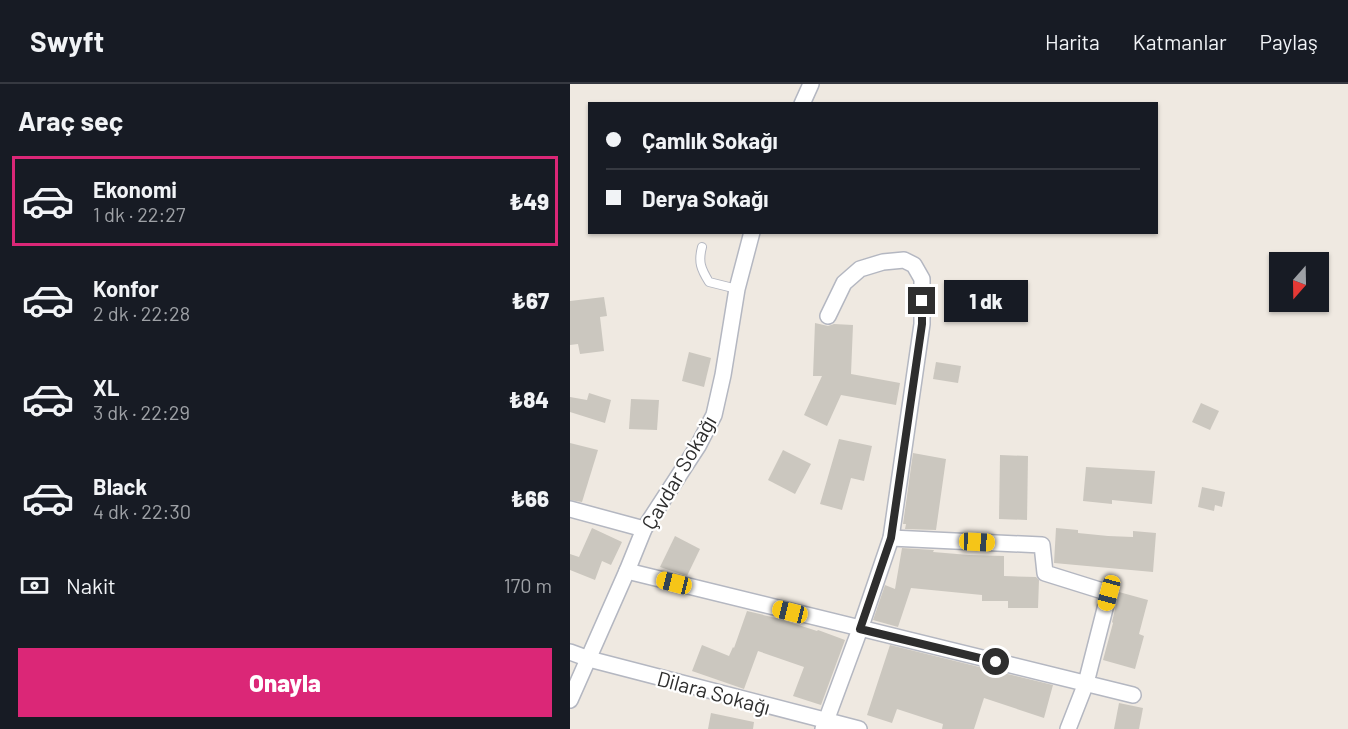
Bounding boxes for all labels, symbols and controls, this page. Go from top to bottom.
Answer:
text: Swyft [30,24,104,58]
text: Harita [1045,29,1100,54]
text: Katmanlar [1133,29,1227,54]
text: Paylaş [1260,29,1318,54]
text: Araç seç [18,104,123,136]
text: Çamlık Sokağı [642,127,778,153]
icon: car [21,174,75,228]
text: Ekonomi [93,176,177,202]
text: Derya Sokağı [642,185,768,211]
text: ₺49 [509,188,549,214]
text: 1 dk · 22:27 [93,202,186,226]
north arrow [1269,252,1329,312]
map controls [1269,252,1329,312]
icon: car [21,273,75,327]
text: Konfor [93,275,159,301]
callout: 1 dk [943,280,1027,322]
text: ₺67 [512,287,549,313]
route end [908,287,935,314]
text: 1 dk [969,289,1003,313]
text: 2 dk · 22:28 [93,301,190,325]
icon: car [21,372,75,426]
text: XL [93,374,119,400]
text: ₺84 [509,386,549,412]
text: 3 dk · 22:29 [93,400,190,424]
street label: Çavdar Sokağı [635,411,721,533]
icon: car [21,471,75,525]
text: Black [93,473,147,499]
text: ₺66 [511,485,549,511]
text: 4 dk · 22:30 [93,499,191,523]
car [959,532,995,552]
icon: cash [18,569,51,602]
car [654,570,694,596]
text: Nakit [66,572,116,598]
text: 170 m [504,573,552,597]
car [1096,573,1122,613]
car [770,599,810,625]
button: Onayla [18,648,552,717]
route start [982,648,1009,675]
street label: Dilara Sokağı [655,665,773,719]

